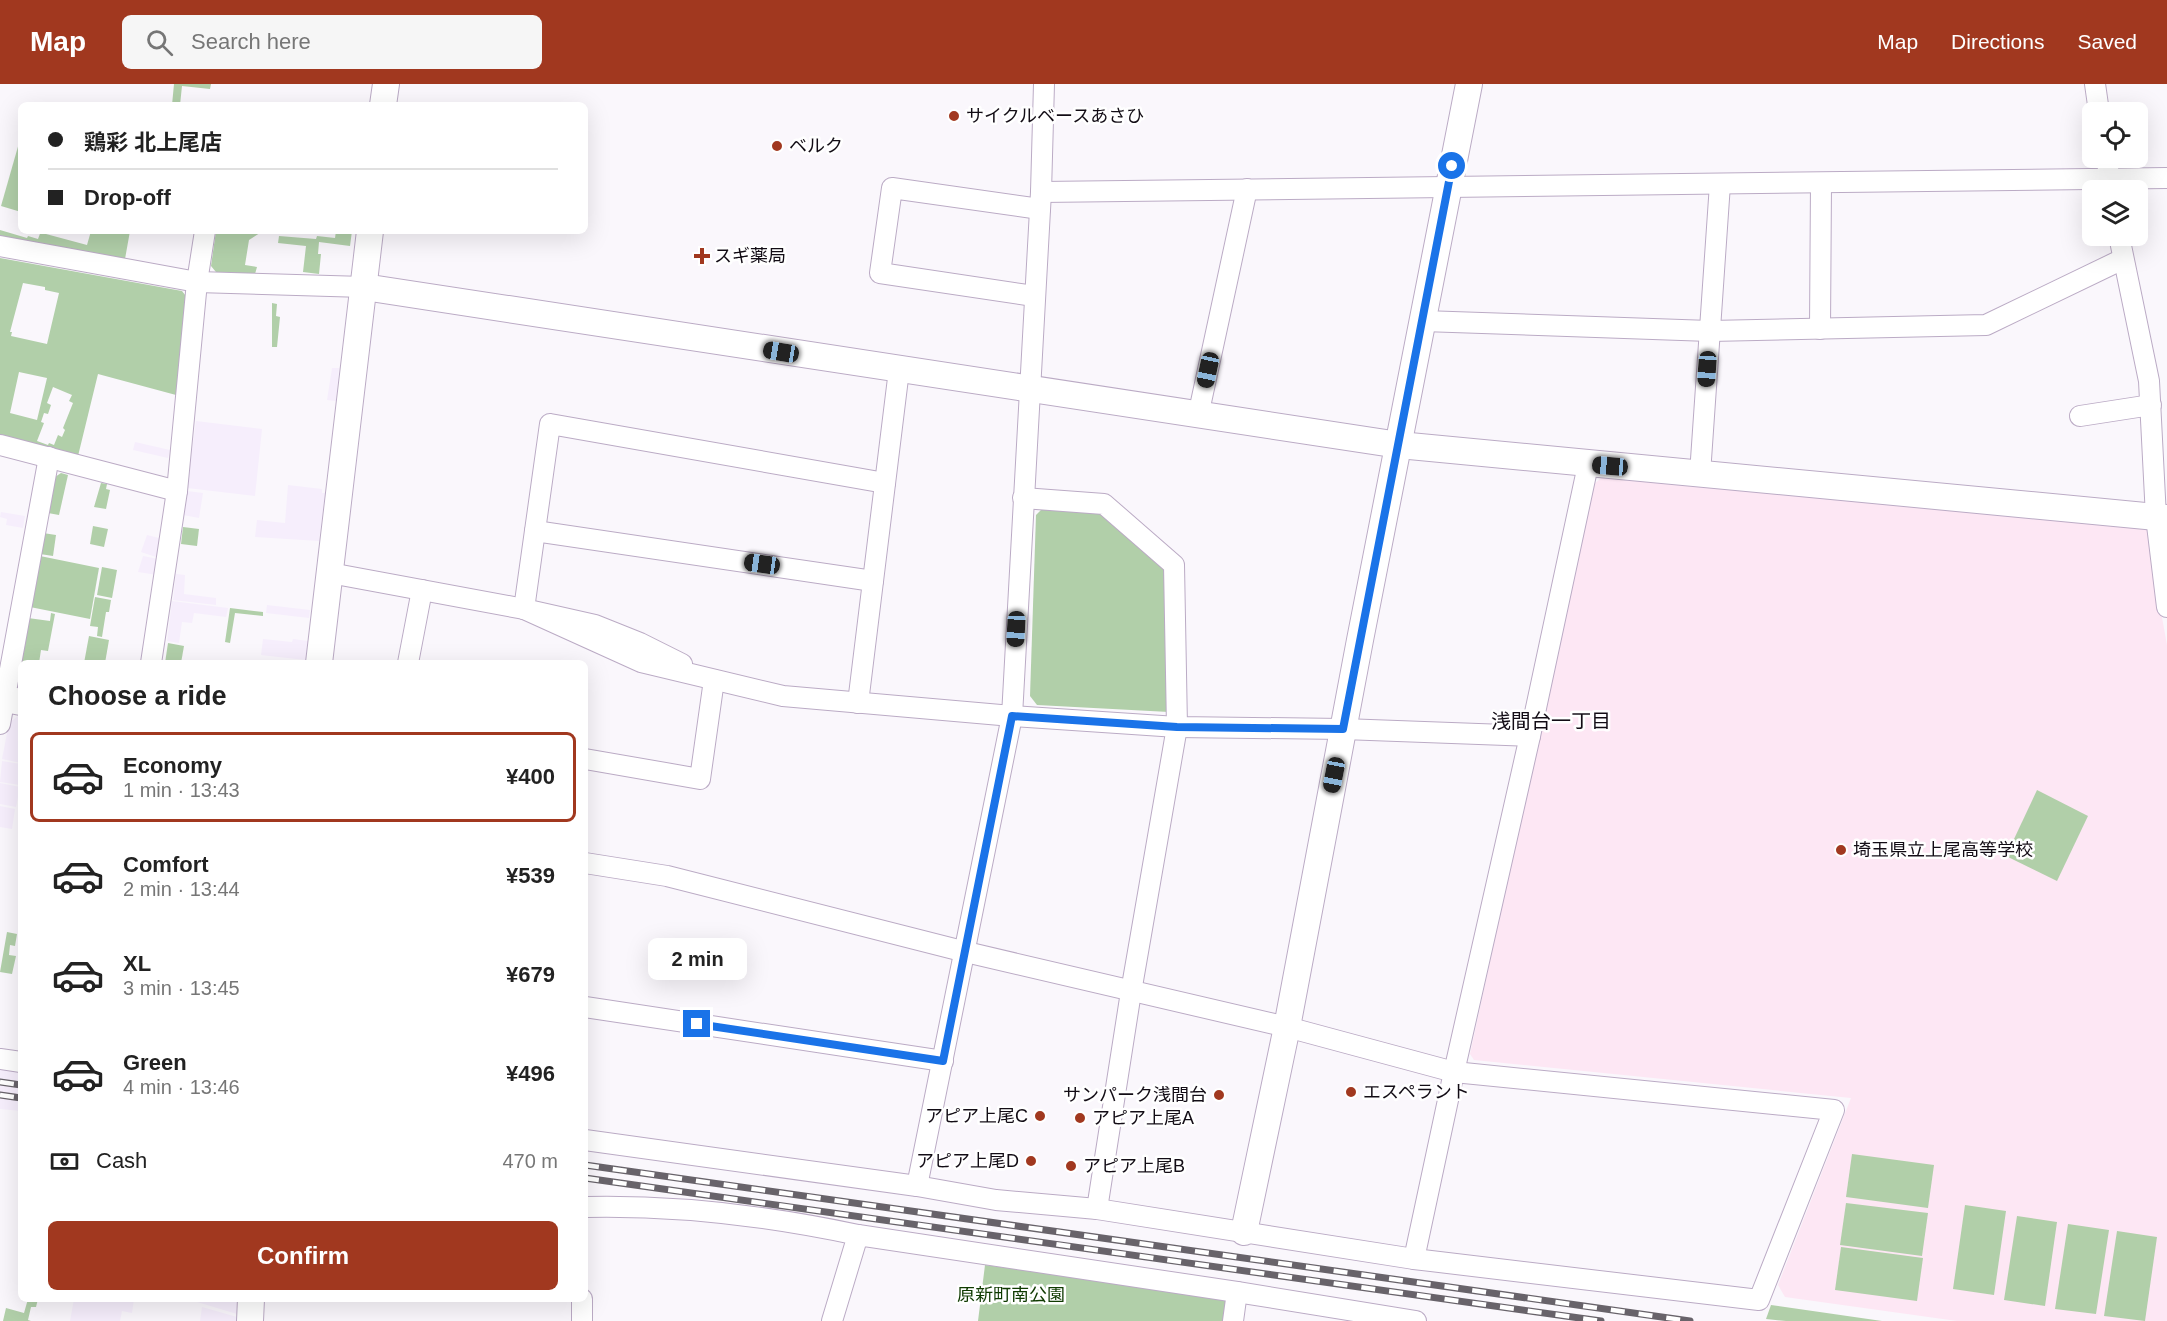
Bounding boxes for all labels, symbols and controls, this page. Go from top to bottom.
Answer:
search box [122,15,542,69]
text: Map [30,26,86,57]
icon: search [143,26,176,59]
text: Search here [191,29,311,54]
text: Map [1877,30,1918,53]
text: Directions [1951,30,2044,53]
text: Saved [2077,30,2137,53]
map controls [2082,102,2148,246]
button: locate [2082,102,2148,168]
place label: サイクルベースあさひ [966,106,1144,126]
marker: サイクルベースあさひ [947,109,961,123]
text: 鶏彩 北上尾店 [84,130,222,155]
place label: ベルク [789,136,843,156]
marker: ベルク [770,139,784,153]
route start [1438,152,1465,179]
button: layers [2082,180,2148,246]
text: Drop-off [84,185,171,210]
place label: スギ薬局 [714,246,786,266]
marker: スギ薬局 [695,249,709,263]
car [762,340,800,364]
car [1697,350,1717,388]
car [1195,351,1221,389]
car [1591,455,1629,477]
car [743,553,781,575]
car [1006,611,1026,647]
text: Choose a ride [48,681,227,711]
district label: 浅間台一丁目 [1491,710,1611,732]
icon: car [51,750,105,804]
text: Economy [123,753,222,778]
car [1322,756,1346,794]
text: ¥400 [506,764,555,789]
text: 1 min · 13:43 [123,779,240,801]
place label: 埼玉県立上尾高等学校 [1853,840,2033,860]
marker: 埼玉県立上尾高等学校 [1834,843,1848,857]
icon: car [51,849,105,903]
text: Comfort [123,852,209,877]
text: ¥539 [506,863,555,888]
text: 2 min · 13:44 [123,878,240,900]
callout: 2 min [648,937,746,979]
icon: car [51,948,105,1002]
text: 2 min [671,948,724,970]
text: XL [123,951,151,976]
text: ¥679 [506,962,555,987]
text: 3 min · 13:45 [123,977,240,999]
route end [683,1010,710,1037]
icon: car [51,1047,105,1101]
text: Green [123,1050,187,1075]
text: ¥496 [506,1061,555,1086]
text: 4 min · 13:46 [123,1076,240,1098]
place label: エスペラント [1363,1082,1470,1102]
place label: サンパーク浅間台 [1063,1085,1207,1105]
marker: エスペラント [1344,1085,1358,1099]
marker: サンパーク浅間台 [1212,1088,1226,1102]
place label: アピア上尾C [925,1106,1028,1126]
place label: アピア上尾A [1092,1108,1194,1128]
marker: アピア上尾C [1033,1109,1047,1123]
marker: アピア上尾A [1073,1111,1087,1125]
icon: cash [48,1145,81,1178]
text: Cash [96,1148,147,1173]
text: 470 m [502,1150,558,1172]
place label: アピア上尾D [916,1151,1019,1171]
marker: アピア上尾D [1024,1154,1038,1168]
place label: アピア上尾B [1083,1156,1185,1176]
marker: アピア上尾B [1064,1159,1078,1173]
button: Confirm [48,1221,558,1290]
park label: 原新町南公園 [957,1285,1065,1305]

